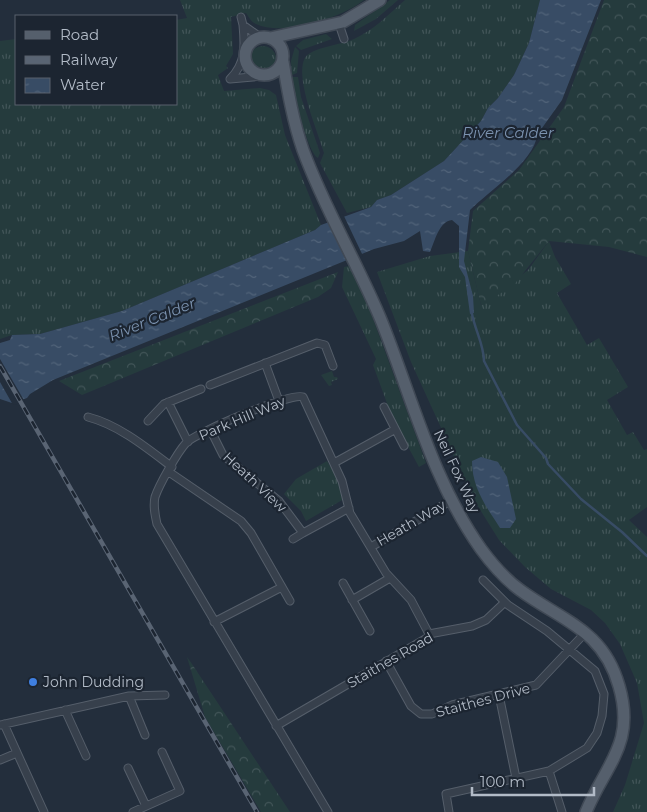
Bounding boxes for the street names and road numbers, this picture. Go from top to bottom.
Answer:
street label: Park Hill Way [196,392,288,444]
street label: Neil Fox Way [430,427,484,516]
street label: Heath View [219,448,291,517]
street label: Heath Way [373,496,449,550]
street label: Staithes Road [344,628,436,692]
street label: Staithes Drive [434,679,532,721]

